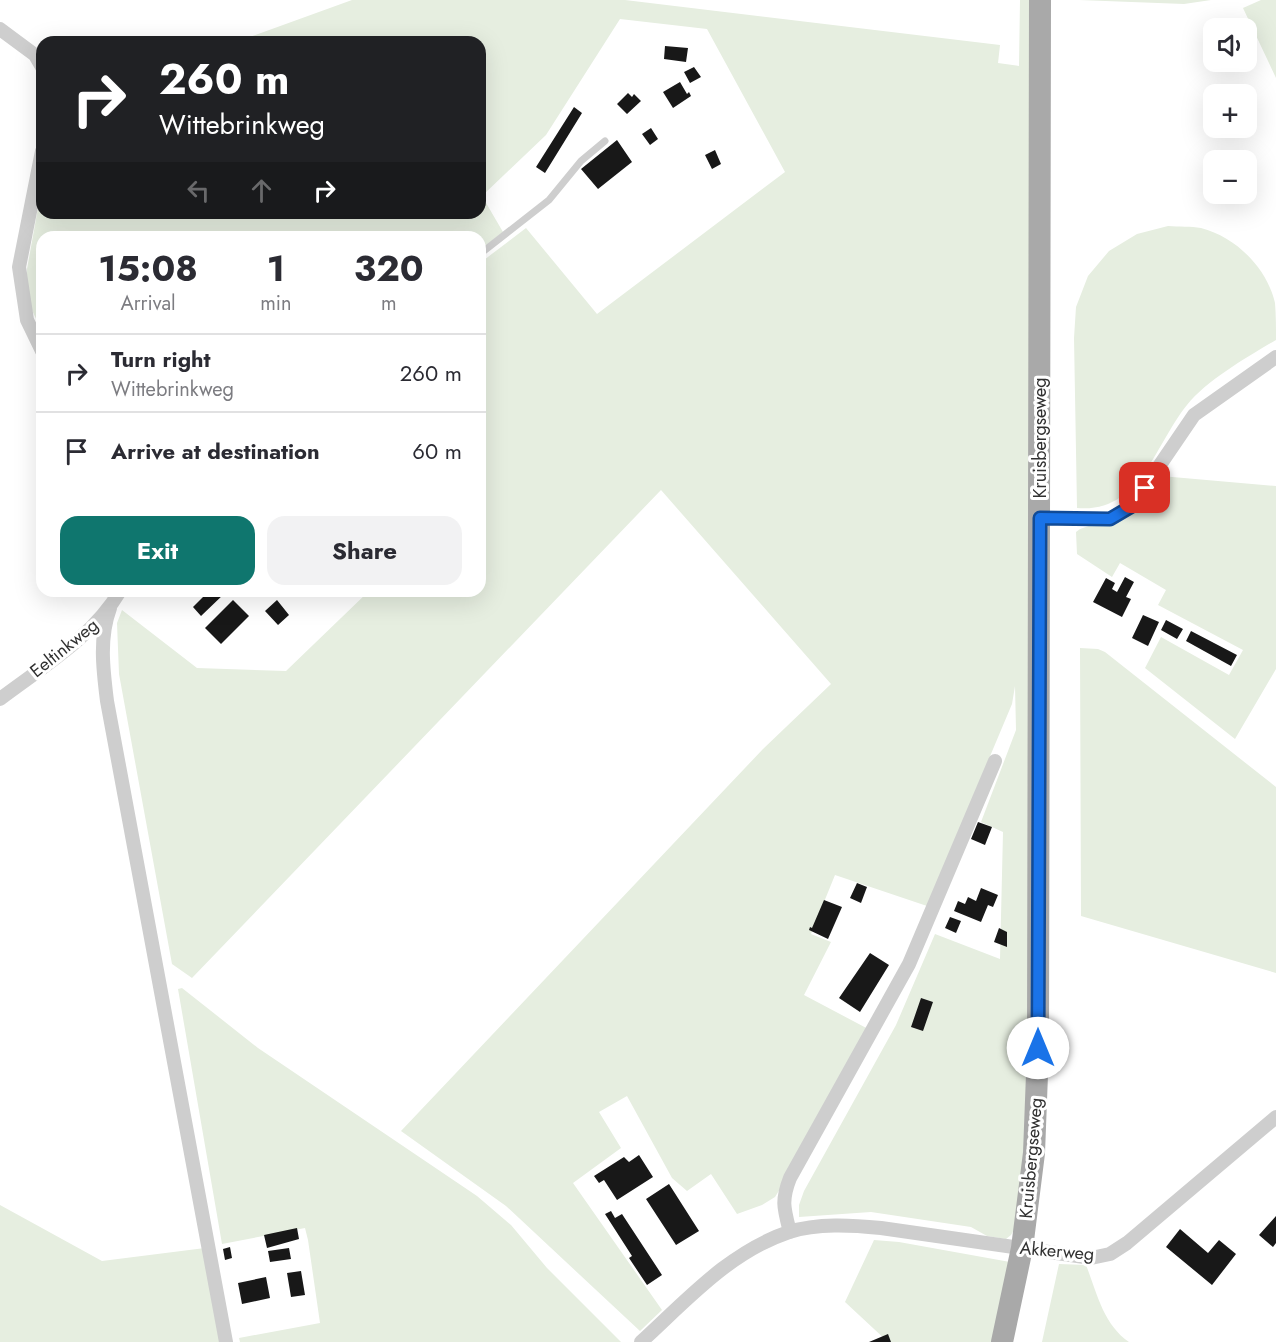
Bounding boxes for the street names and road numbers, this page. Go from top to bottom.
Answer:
street label: Kruisbergseweg [1027,377,1053,499]
street label: Eeltinkweg [24,612,104,684]
street label: Kruisbergseweg [1013,1097,1049,1219]
street label: Akkerweg [1019,1235,1095,1267]

